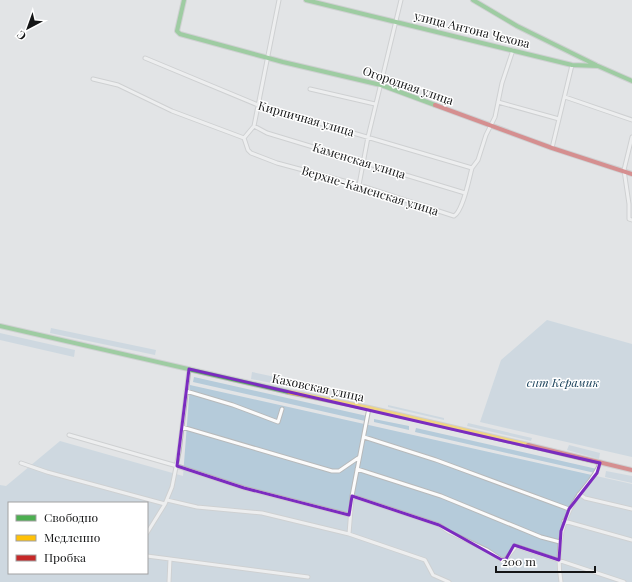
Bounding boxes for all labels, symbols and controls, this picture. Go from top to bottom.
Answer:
street label: улица Антона Чехова [412,7,532,51]
north arrow [8,8,48,48]
text: С [13,28,29,44]
street label: Огородная улица [361,62,456,108]
street label: Кирпичная улица [256,97,356,139]
street label: Каменская улица [311,138,408,182]
street label: Верхне-Каменская улица [300,162,441,219]
street label: Каховская улица [271,369,366,405]
park label: снт Керамик [527,374,600,390]
legend [8,502,148,574]
text: Свободно [44,509,99,525]
text: Медленно [44,529,101,545]
scale bar [496,548,595,574]
text: Пробка [44,549,86,565]
text: 200 m [502,553,536,569]

